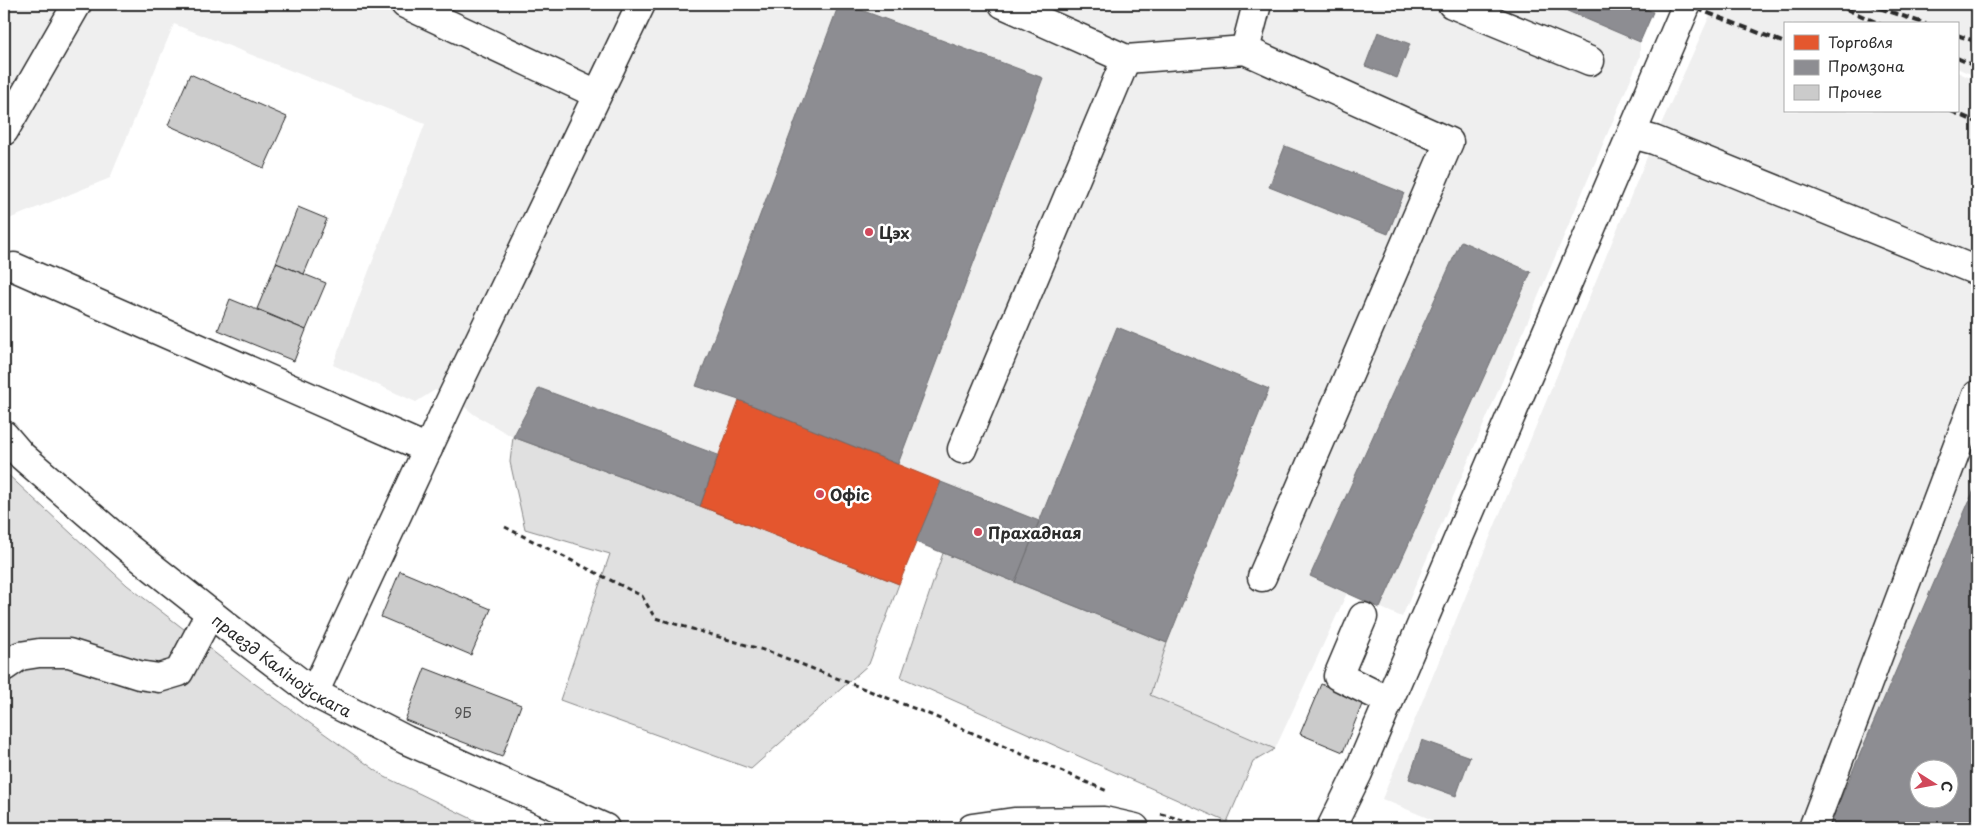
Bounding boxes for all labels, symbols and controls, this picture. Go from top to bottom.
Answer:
legend [1784,22,1958,112]
text: Торговля [1828,30,1893,53]
text: Промзона [1828,54,1905,77]
text: Прочее [1828,80,1882,103]
place label: Цэх [879,220,910,244]
marker: Цэх [863,226,875,238]
place label: Офіс [830,482,870,506]
marker: Офіс [814,488,826,500]
place label: Прахадная [988,520,1082,544]
marker: Прахадная [972,526,984,538]
street label: праезд Каліноўскага [207,607,356,722]
house number: 9Б [454,702,472,723]
north arrow [1908,760,1958,810]
text: С [1936,779,1959,794]

